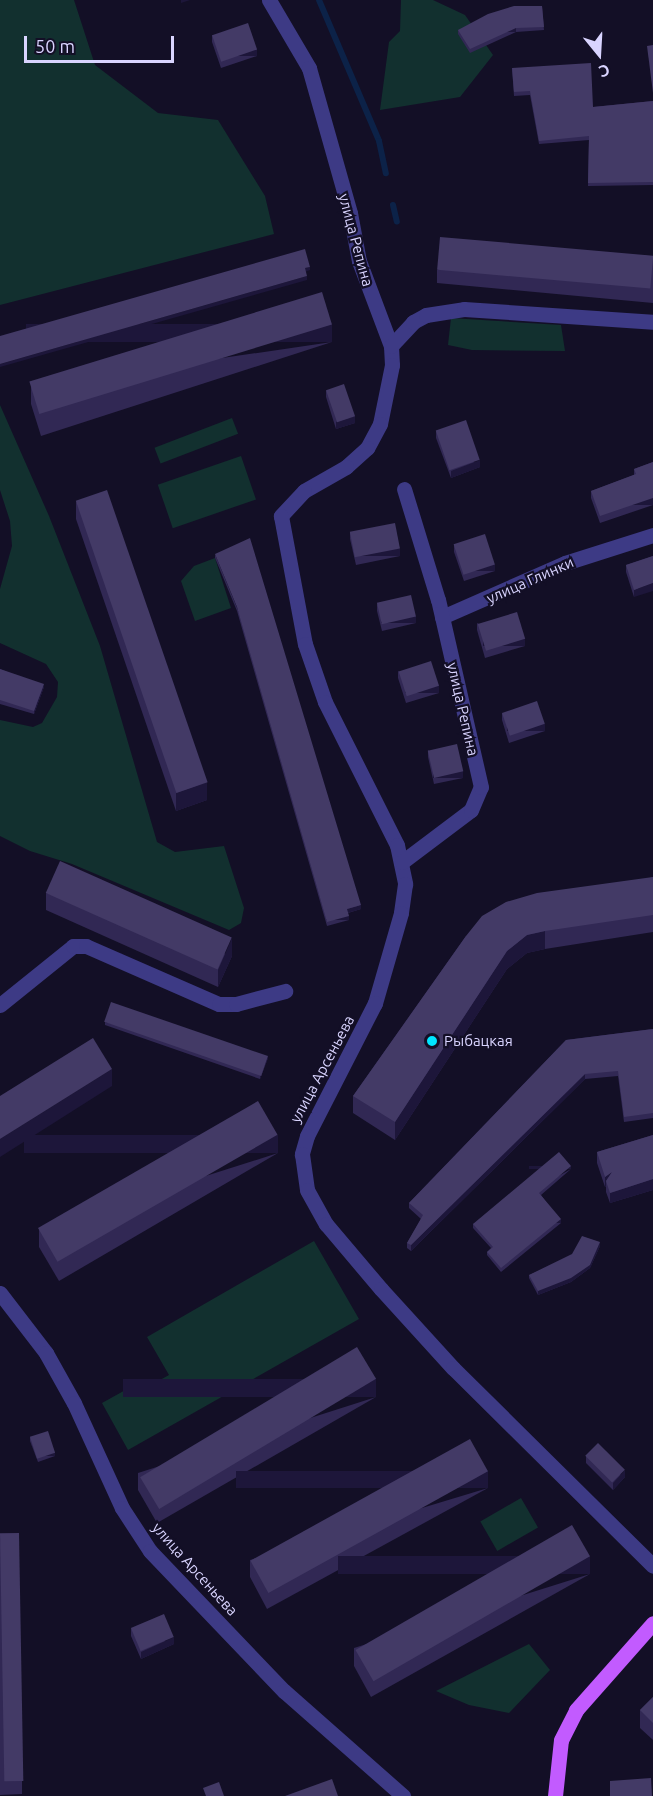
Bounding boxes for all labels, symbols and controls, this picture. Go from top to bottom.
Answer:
scale bar [27,24,177,62]
north arrow [569,24,629,84]
text: 50 m [35,36,75,56]
text: С [597,61,612,81]
street label: улица Репина [335,192,377,288]
street label: улица Глинки [484,553,576,607]
street label: улица Репина [443,660,483,758]
street label: улица Арсеньева [286,1012,358,1126]
place label: Рыбацкая [444,1032,513,1050]
marker: Рыбацкая [425,1034,439,1048]
street label: улица Арсеньева [148,1519,242,1619]

